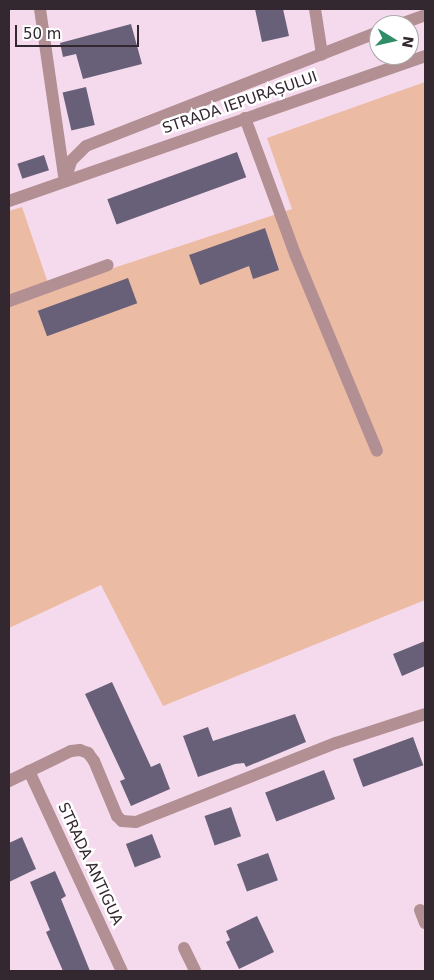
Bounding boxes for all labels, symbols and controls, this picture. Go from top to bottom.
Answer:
scale bar [18,15,141,47]
north arrow [369,15,419,65]
text: 50 m [23,25,61,43]
text: N [399,35,417,49]
street label: STRADA IEPURAȘULUI [160,68,320,138]
street label: STRADA ANTIGUA [54,800,126,928]

